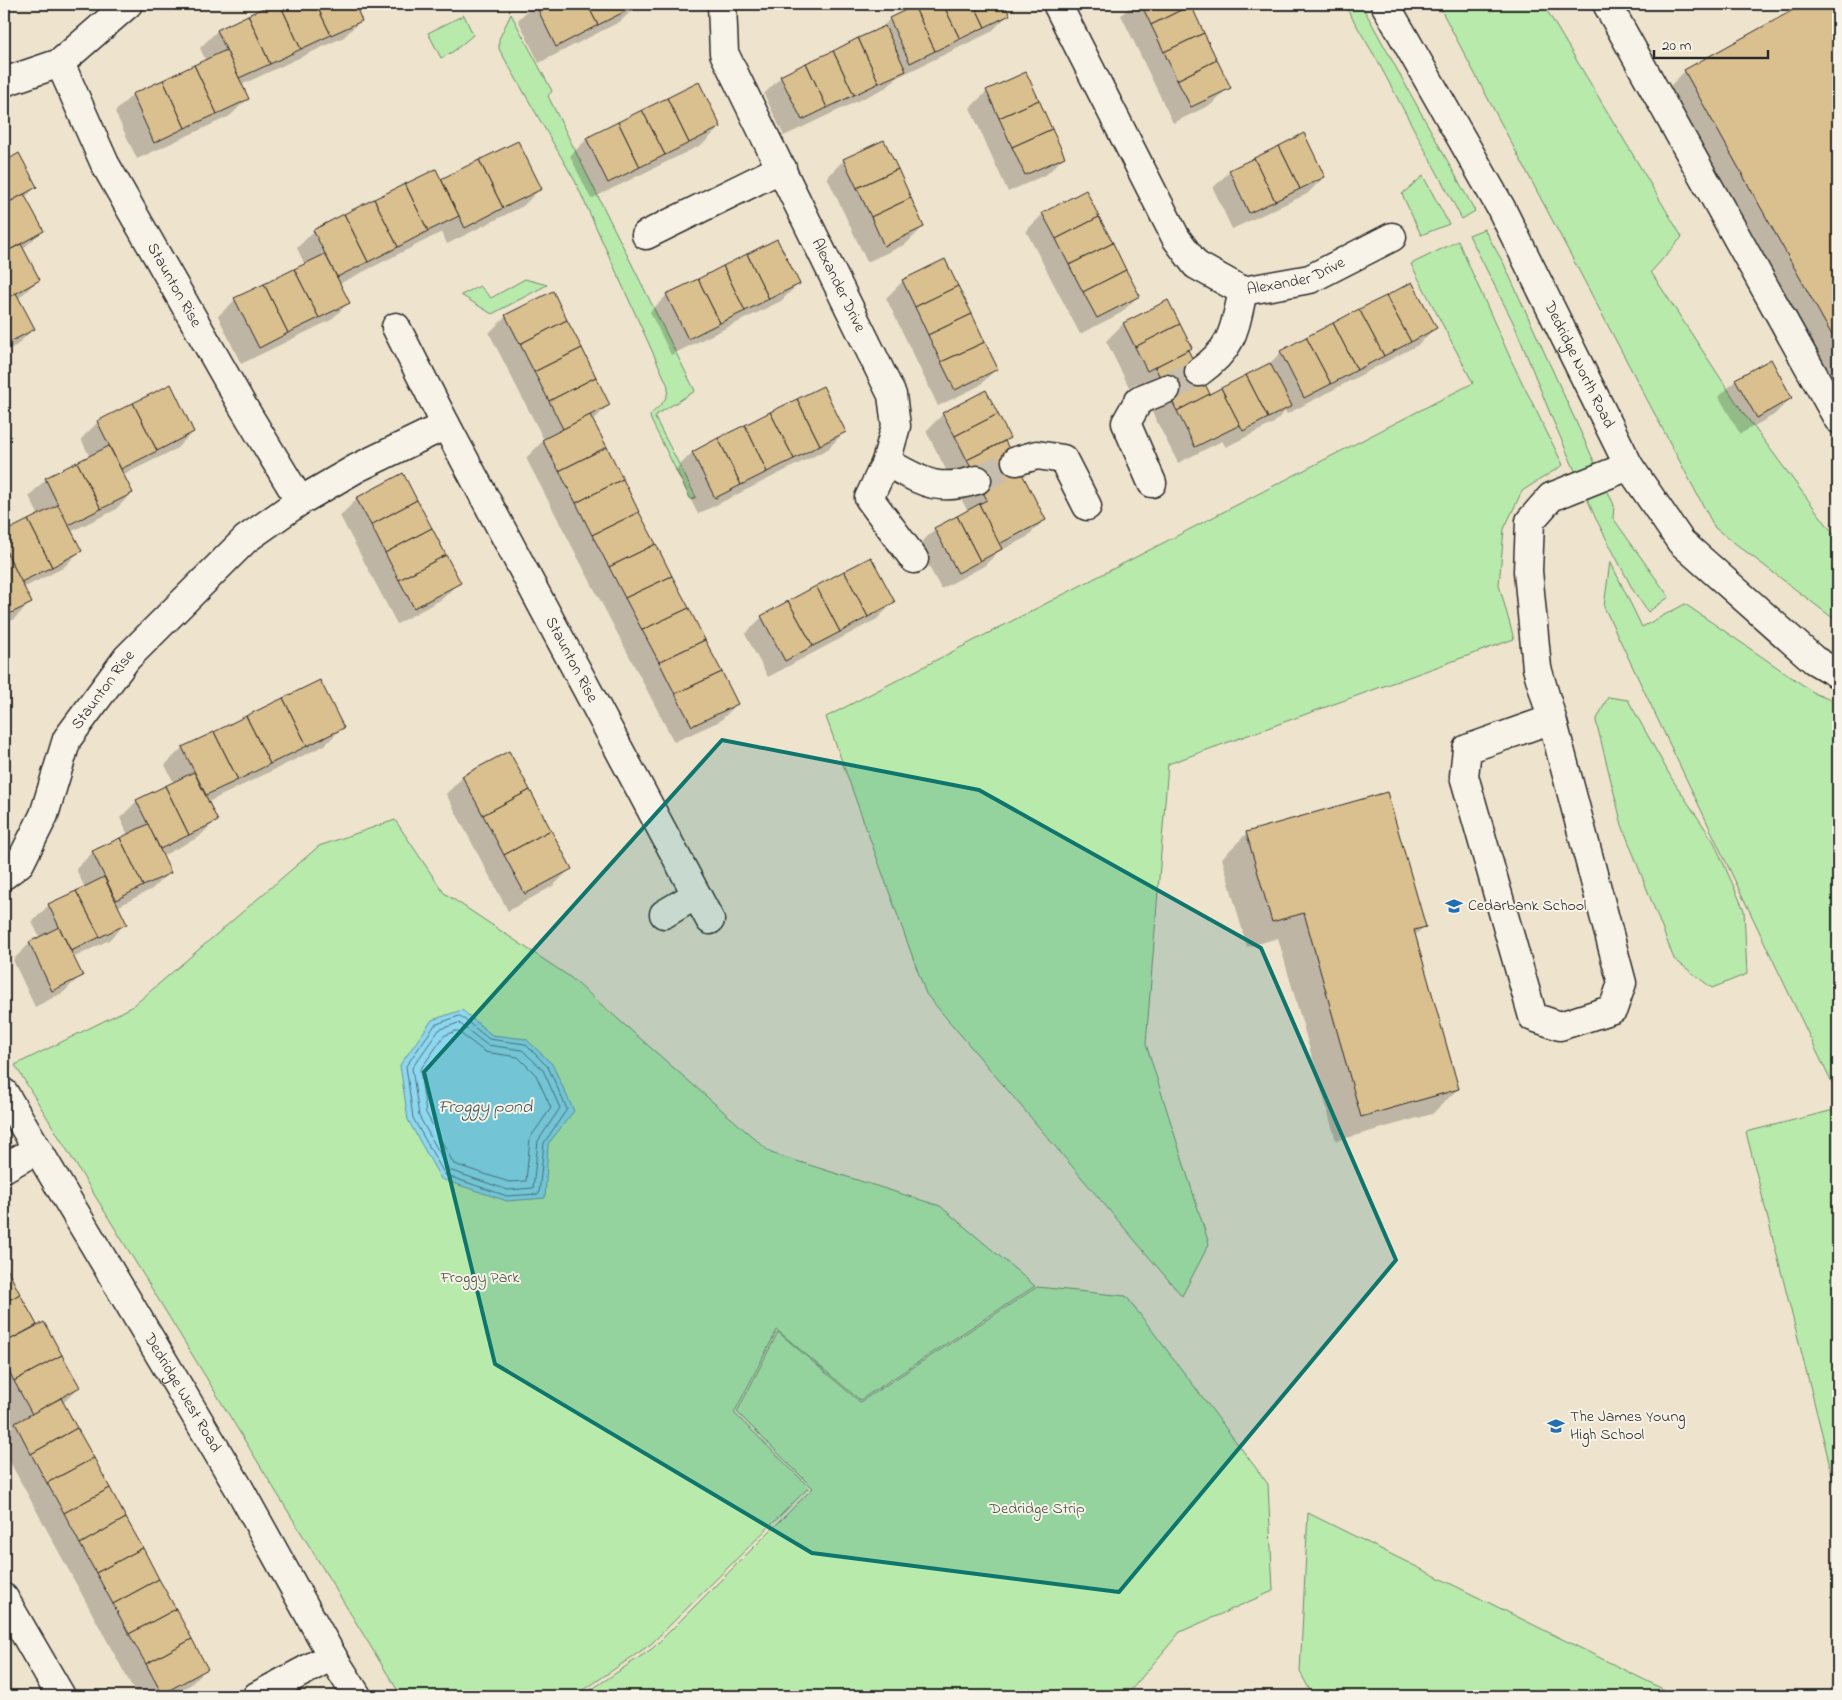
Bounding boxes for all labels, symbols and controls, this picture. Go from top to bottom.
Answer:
scale bar [1654,28,1768,60]
text: 20 m [1662,35,1692,57]
street label: Alexander Drive [805,234,872,337]
street label: Staunton Rise [140,238,208,333]
street label: Alexander Drive [1245,251,1350,302]
street label: Dedridge North Road [1537,297,1621,433]
street label: Staunton Rise [538,613,604,708]
street label: Staunton Rise [66,644,141,735]
place label: Cedarbank School [1468,894,1587,918]
school or university icon: Cedarbank School [1444,896,1464,916]
water label: Froggy pond [438,1095,533,1121]
park label: Froggy Park [440,1266,520,1290]
street label: Dedridge West Road [137,1328,227,1457]
place label: The James Young High School [1570,1405,1686,1447]
school or university icon: The James Young High School [1546,1416,1566,1436]
park label: Dedridge Strip [988,1497,1085,1521]

